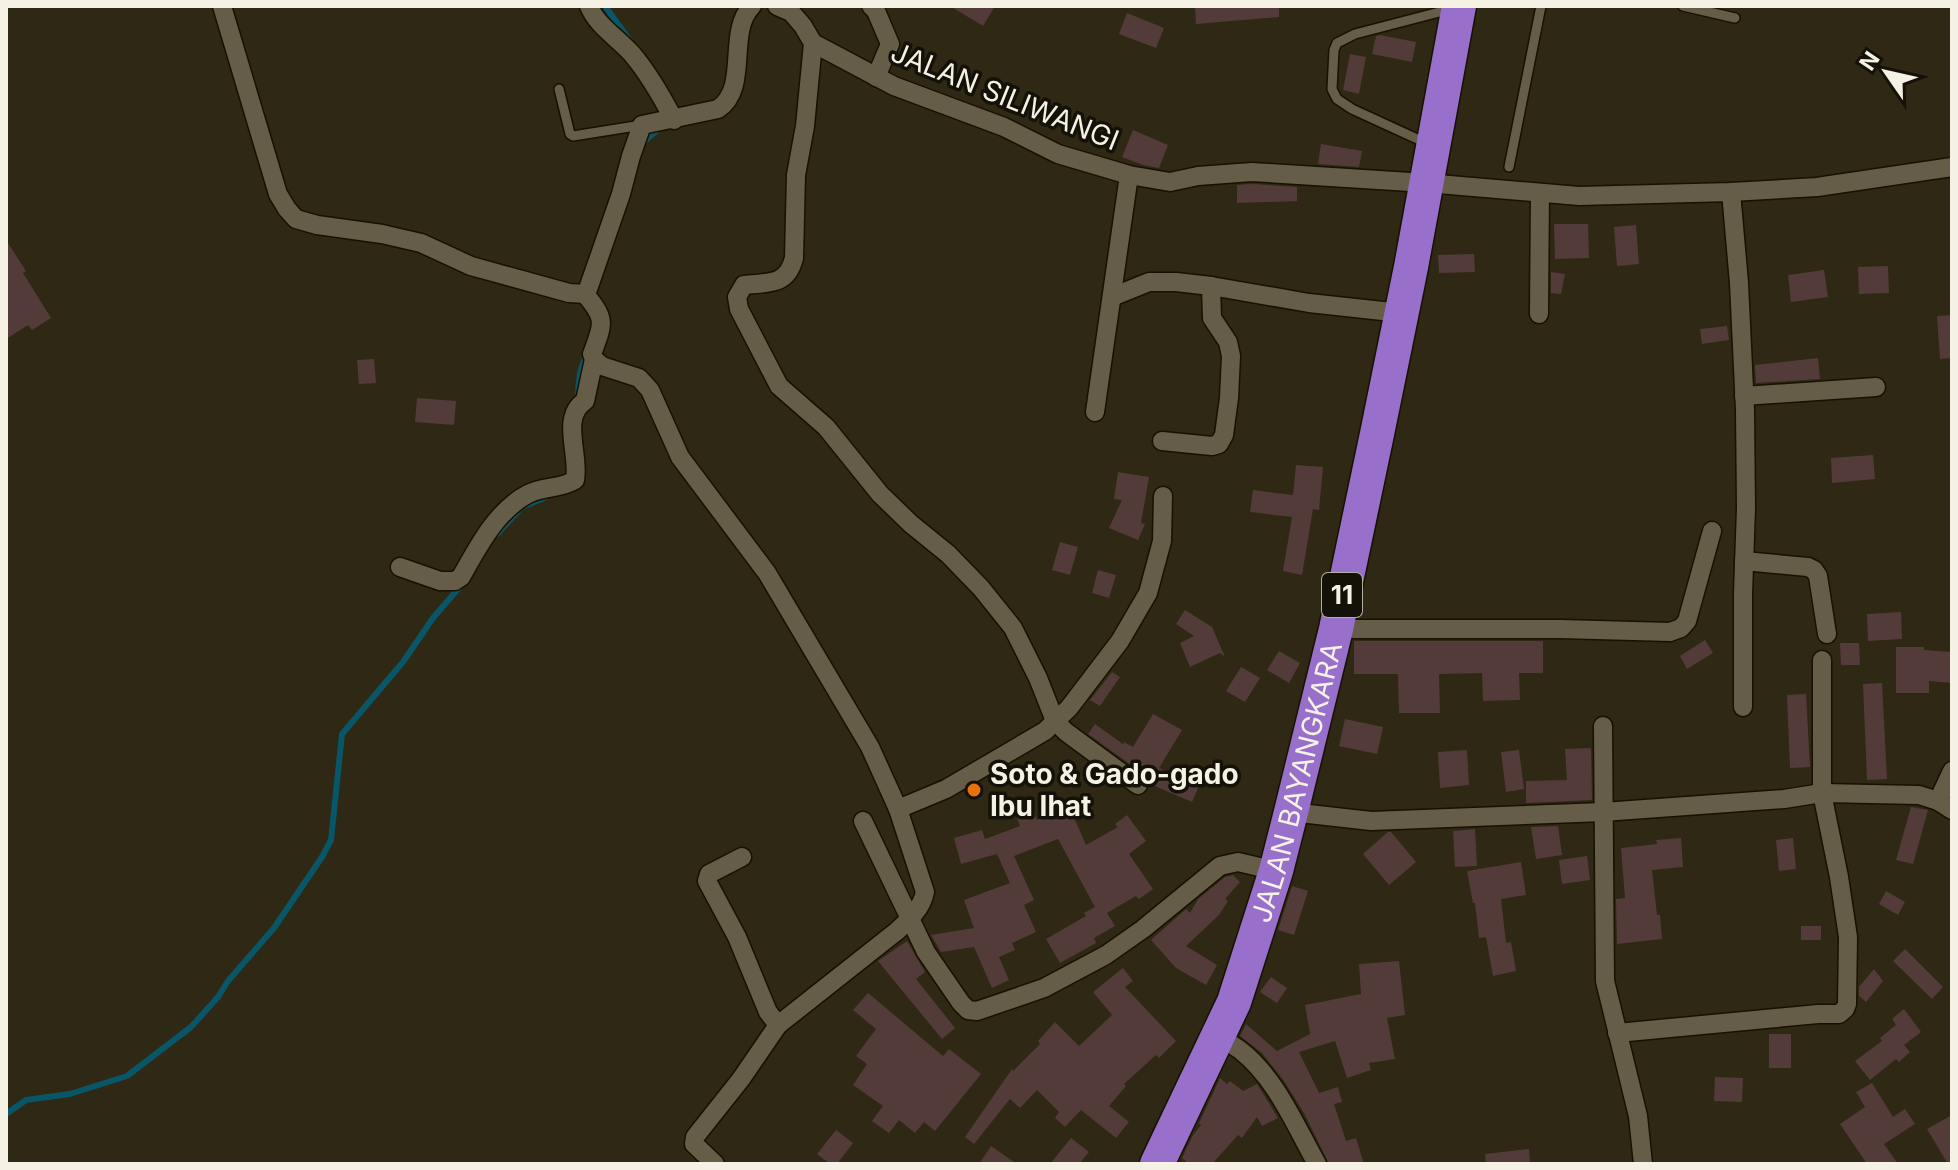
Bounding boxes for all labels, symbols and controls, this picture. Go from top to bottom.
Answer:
north arrow [1846,32,1926,112]
street label: JALAN SILIWANGI [886,35,1124,157]
text: N [1854,47,1885,75]
road number: 11 [1322,573,1362,617]
street label: JALAN BAYANGKARA [1244,639,1349,927]
place label: Soto & Gado-gado Ibu Ihat [990,757,1239,823]
marker: Soto & Gado-gado Ibu Ihat [965,781,983,799]

